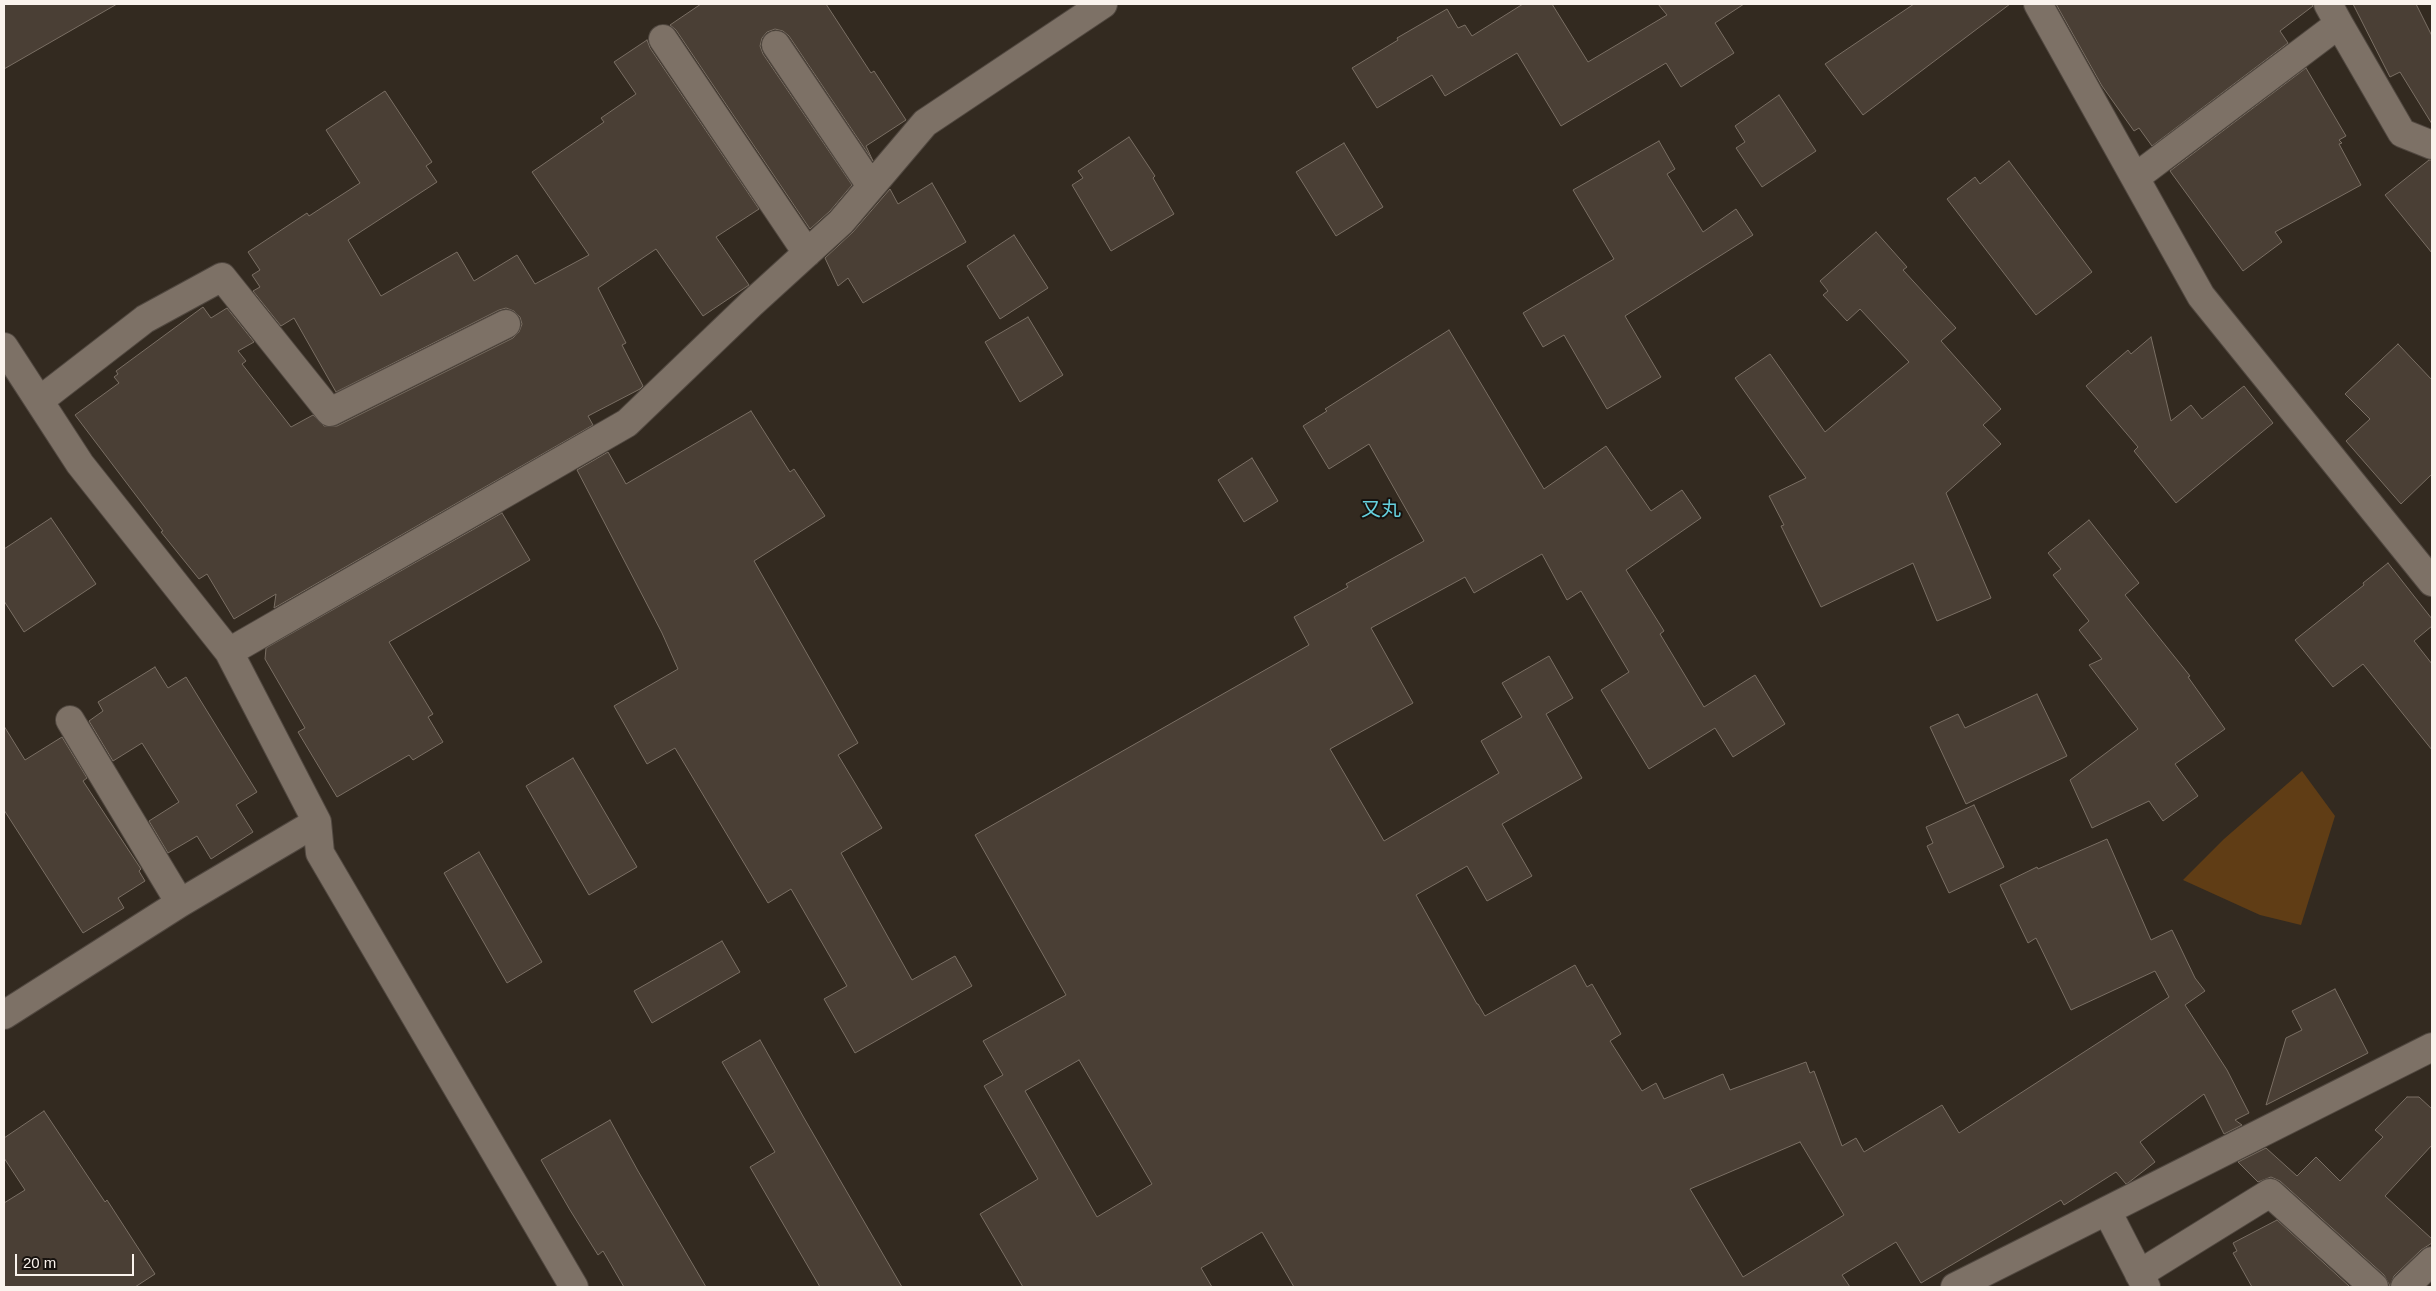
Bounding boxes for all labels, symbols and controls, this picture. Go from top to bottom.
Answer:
district label: 又丸 [1361,498,1401,522]
scale bar [18,1244,136,1276]
text: 20 m [23,1254,56,1271]

